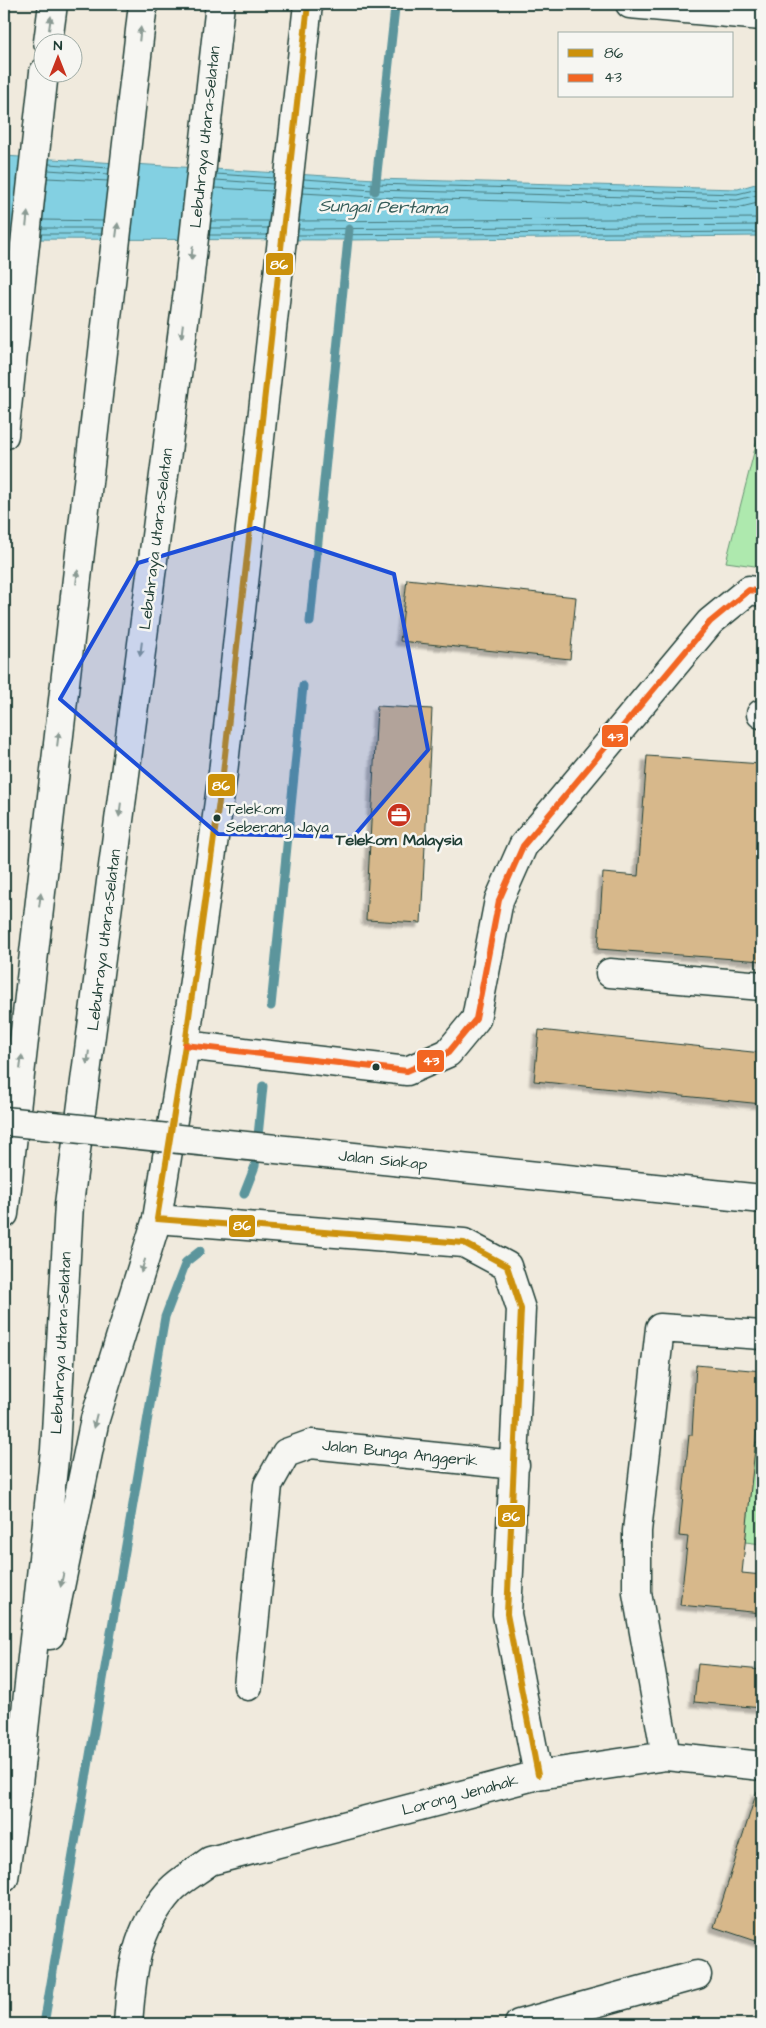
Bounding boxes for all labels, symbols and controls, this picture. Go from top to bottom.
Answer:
one-way arrow [47,15,55,31]
one-way arrow [136,26,144,42]
north arrow [32,32,82,82]
legend [558,32,734,98]
text: N [54,36,63,56]
text: 86 [604,43,624,64]
street label: Lebuhraya Utara–Selatan [185,45,226,229]
text: 43 [604,67,622,88]
water label: Sungai Pertama [318,193,448,222]
one-way arrow [23,211,31,227]
one-way arrow [113,222,121,238]
one-way arrow [188,245,196,261]
line badge: 86 [265,252,294,276]
text: 86 [270,255,288,275]
one-way arrow [178,324,186,340]
street label: Lebuhraya Utara–Selatan [134,447,179,631]
one-way arrow [73,569,81,585]
one-way arrow [137,641,145,657]
line badge: 43 [601,724,629,748]
text: 43 [607,727,624,747]
one-way arrow [54,730,62,746]
line badge: 86 [207,773,236,797]
text: 86 [212,776,230,796]
place label: Telekom Seberang Jaya [226,799,329,839]
one-way arrow [116,802,124,818]
office icon: Telekom Malaysia [386,802,412,828]
marker: Telekom Seberang Jaya [212,813,222,823]
place label: Telekom Malaysia [335,829,463,852]
street label: Lebuhraya Utara–Selatan [82,848,127,1032]
one-way arrow [36,892,44,908]
line badge: 43 [416,1049,445,1073]
one-way arrow [84,1050,92,1066]
text: 43 [423,1051,440,1071]
one-way arrow [17,1053,25,1069]
unlabelled marker [371,1062,381,1072]
street label: Jalan Siakap [337,1144,429,1176]
line badge: 86 [228,1214,256,1238]
text: 86 [233,1216,251,1236]
street label: Lebuhraya Utara–Selatan [45,1251,78,1435]
one-way arrow [138,1258,146,1273]
one-way arrow [91,1413,99,1428]
street label: Jalan Bunga Anggerik [321,1434,479,1473]
line badge: 86 [497,1504,526,1528]
text: 86 [502,1507,520,1527]
one-way arrow [57,1572,65,1588]
street label: Lorong Jenahak [399,1769,521,1822]

